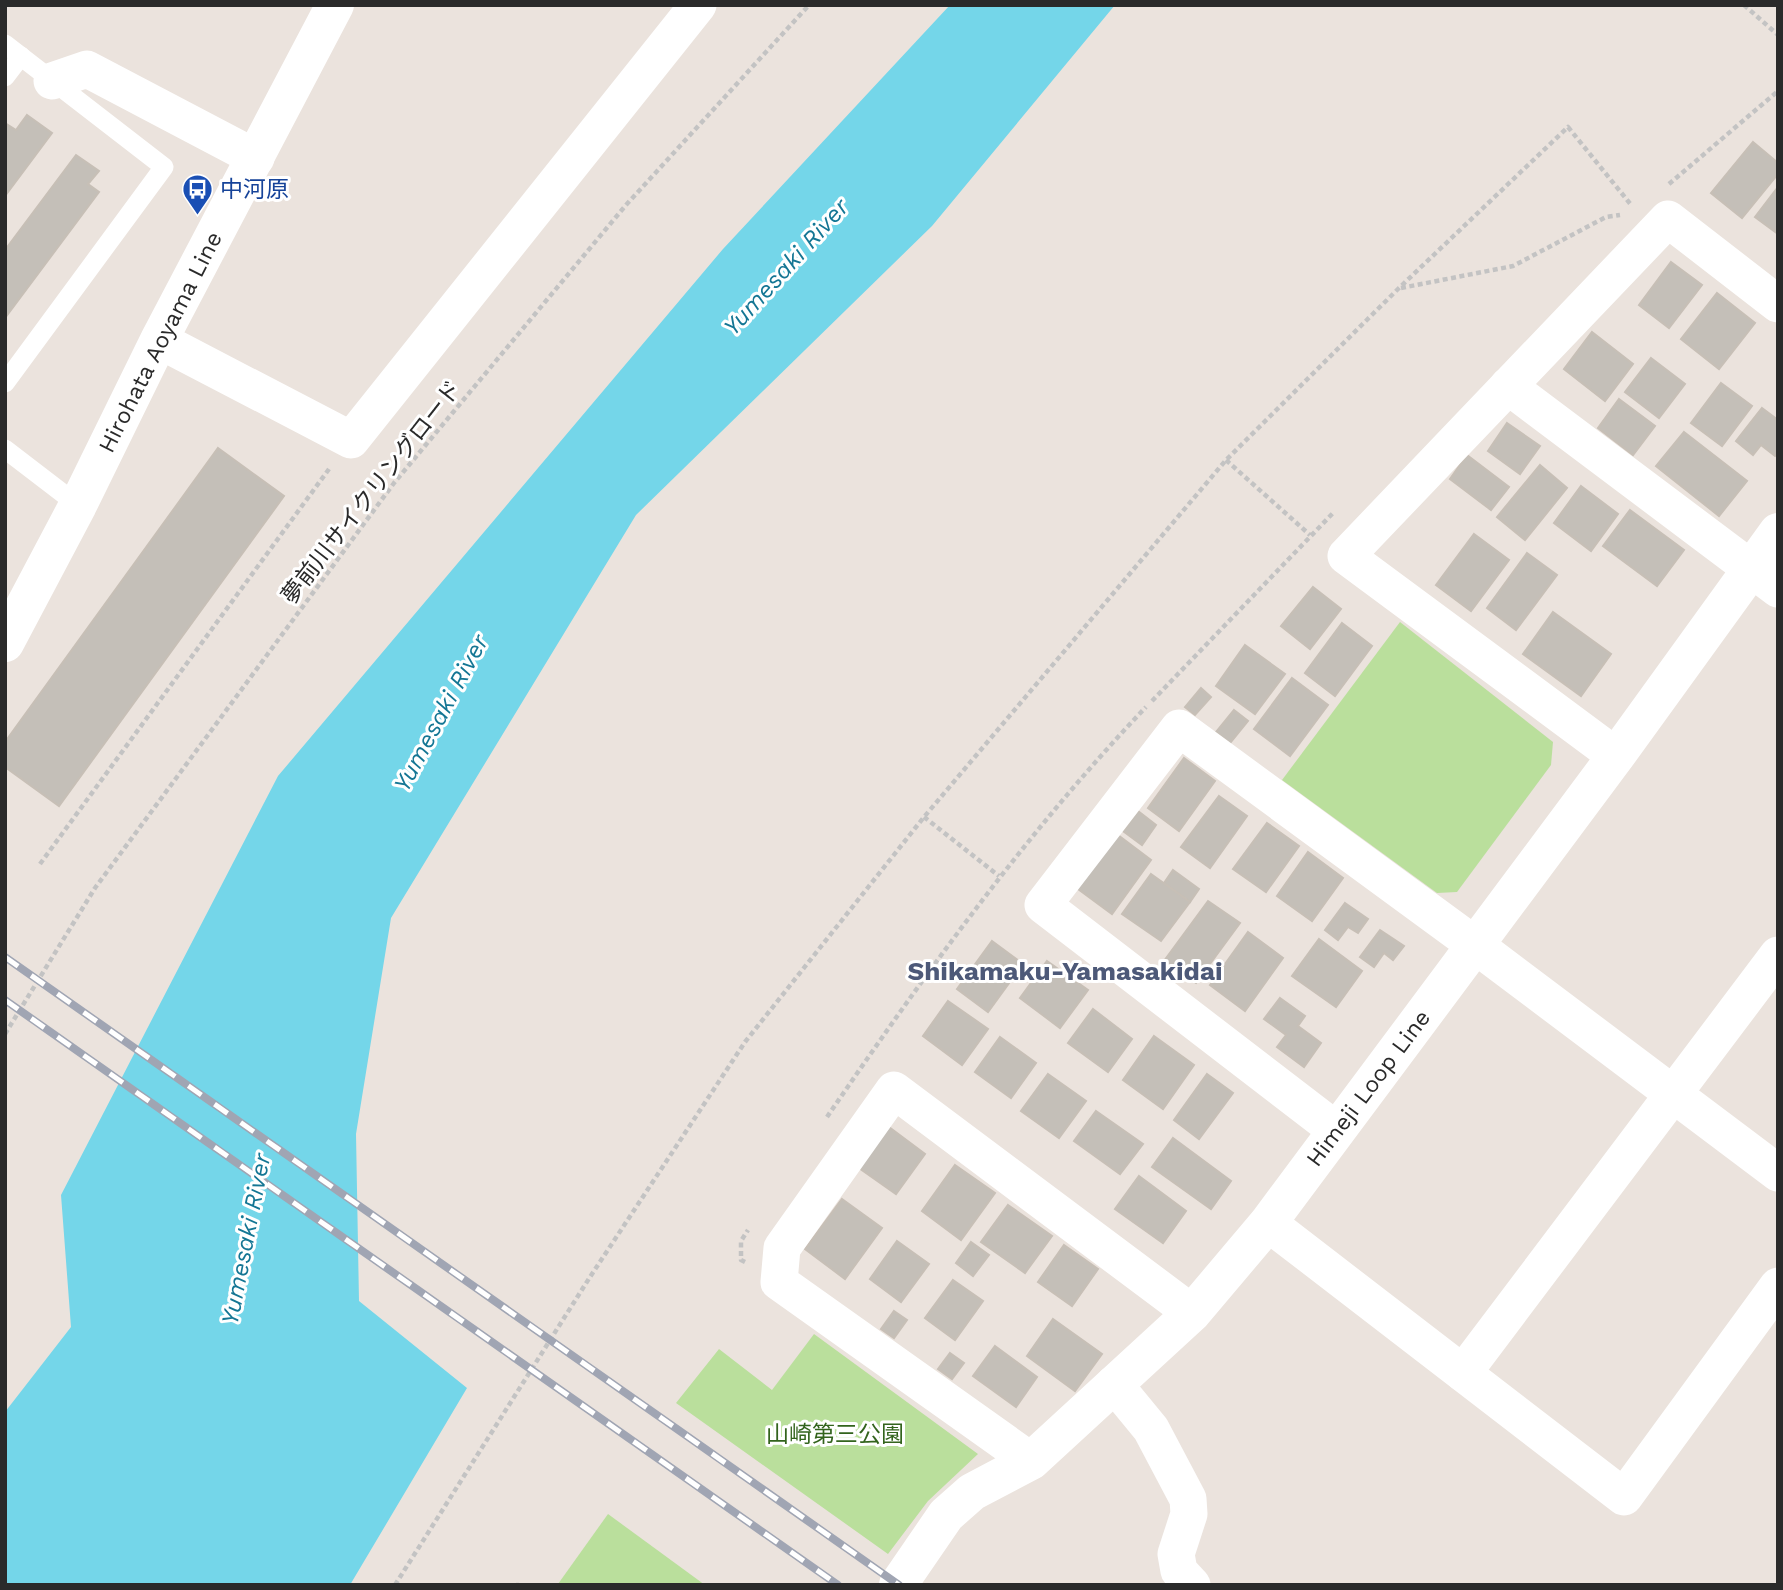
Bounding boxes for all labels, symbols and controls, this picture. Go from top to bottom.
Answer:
bus stop icon: 中河原 [180,172,214,216]
place label: 中河原 [220,176,289,203]
water label: Yumesaki River [718,192,856,341]
street label: Hirohata Aoyama Line [93,227,228,457]
street label: 夢前川サイクリングロード [276,375,467,609]
water label: Yumesaki River [388,628,495,796]
district label: Shikamaku-Yamasakidai [907,956,1223,986]
street label: Himeji Loop Line [1301,1005,1436,1172]
water label: Yumesaki River [216,1150,277,1327]
park label: 山崎第三公園 [766,1421,904,1448]

